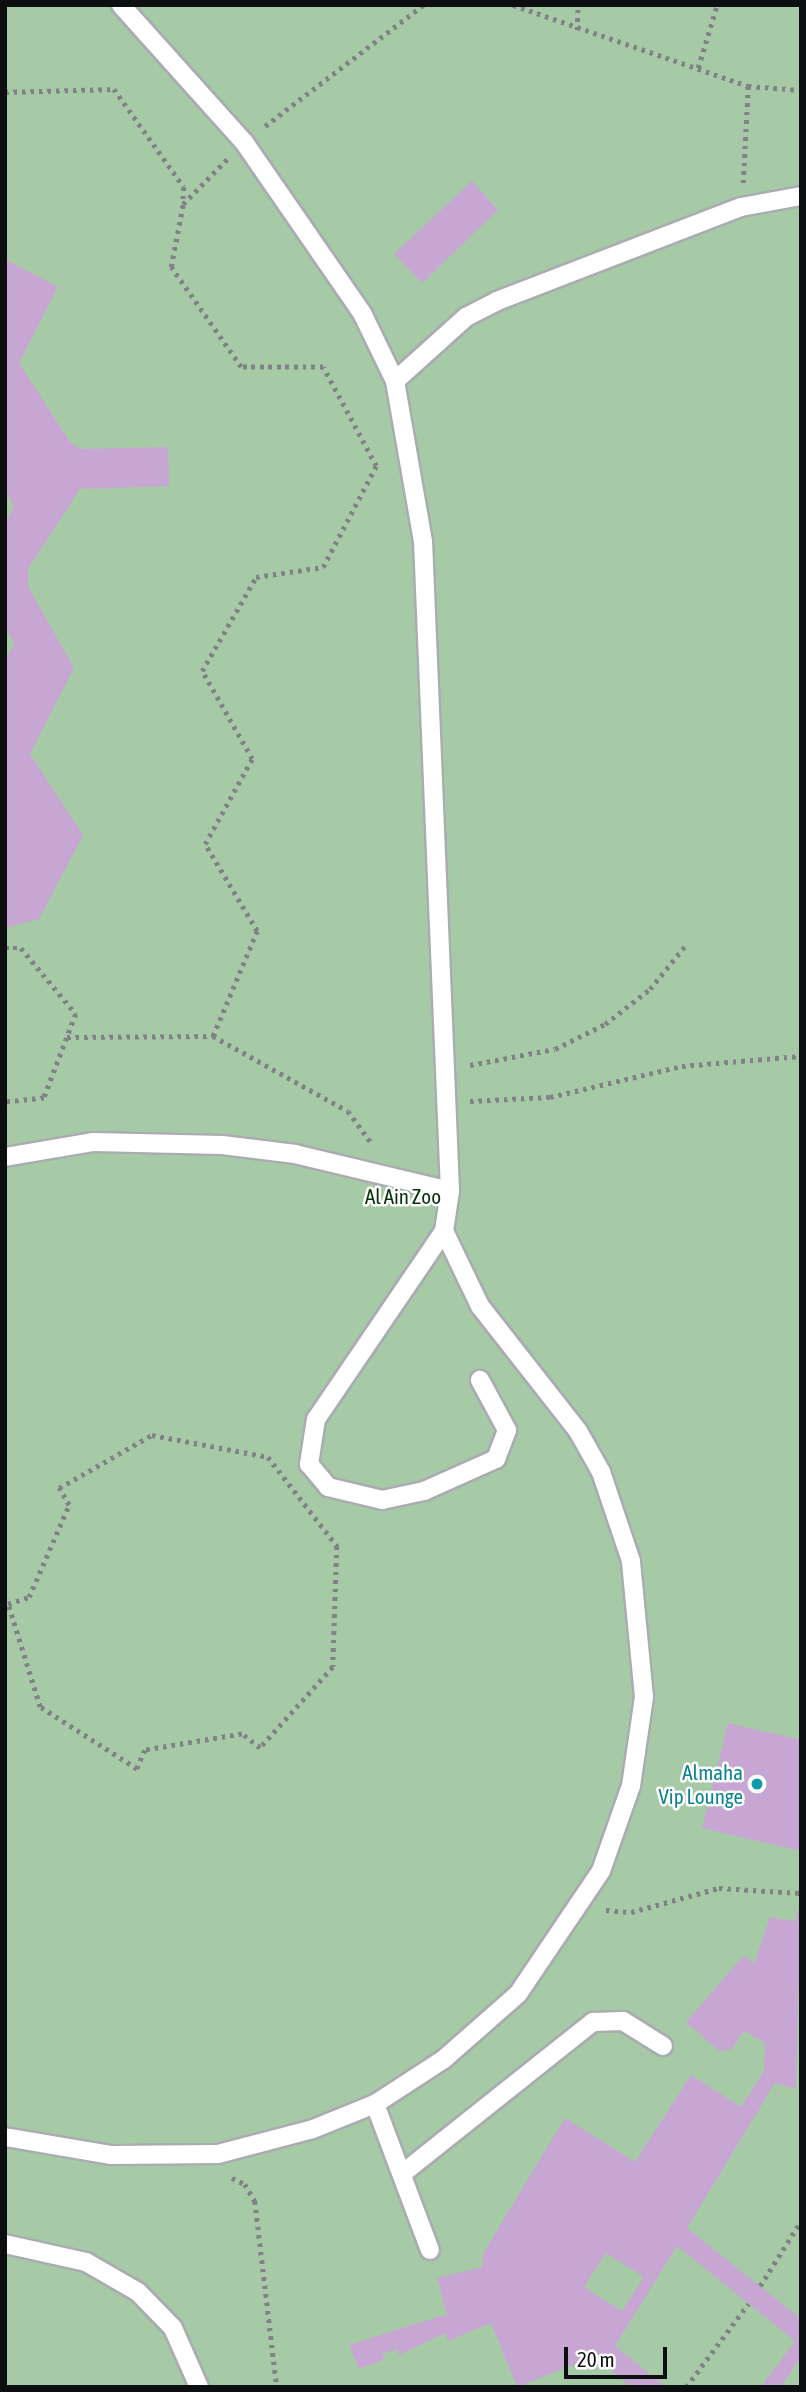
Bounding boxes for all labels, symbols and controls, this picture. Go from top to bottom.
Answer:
park label: Al Ain Zoo [365,1183,441,1209]
place label: Almaha Vip Lounge [659,1759,743,1809]
marker: Almaha Vip Lounge [749,1776,765,1792]
scale bar [568,2332,671,2376]
text: 20 m [577,2347,615,2371]

